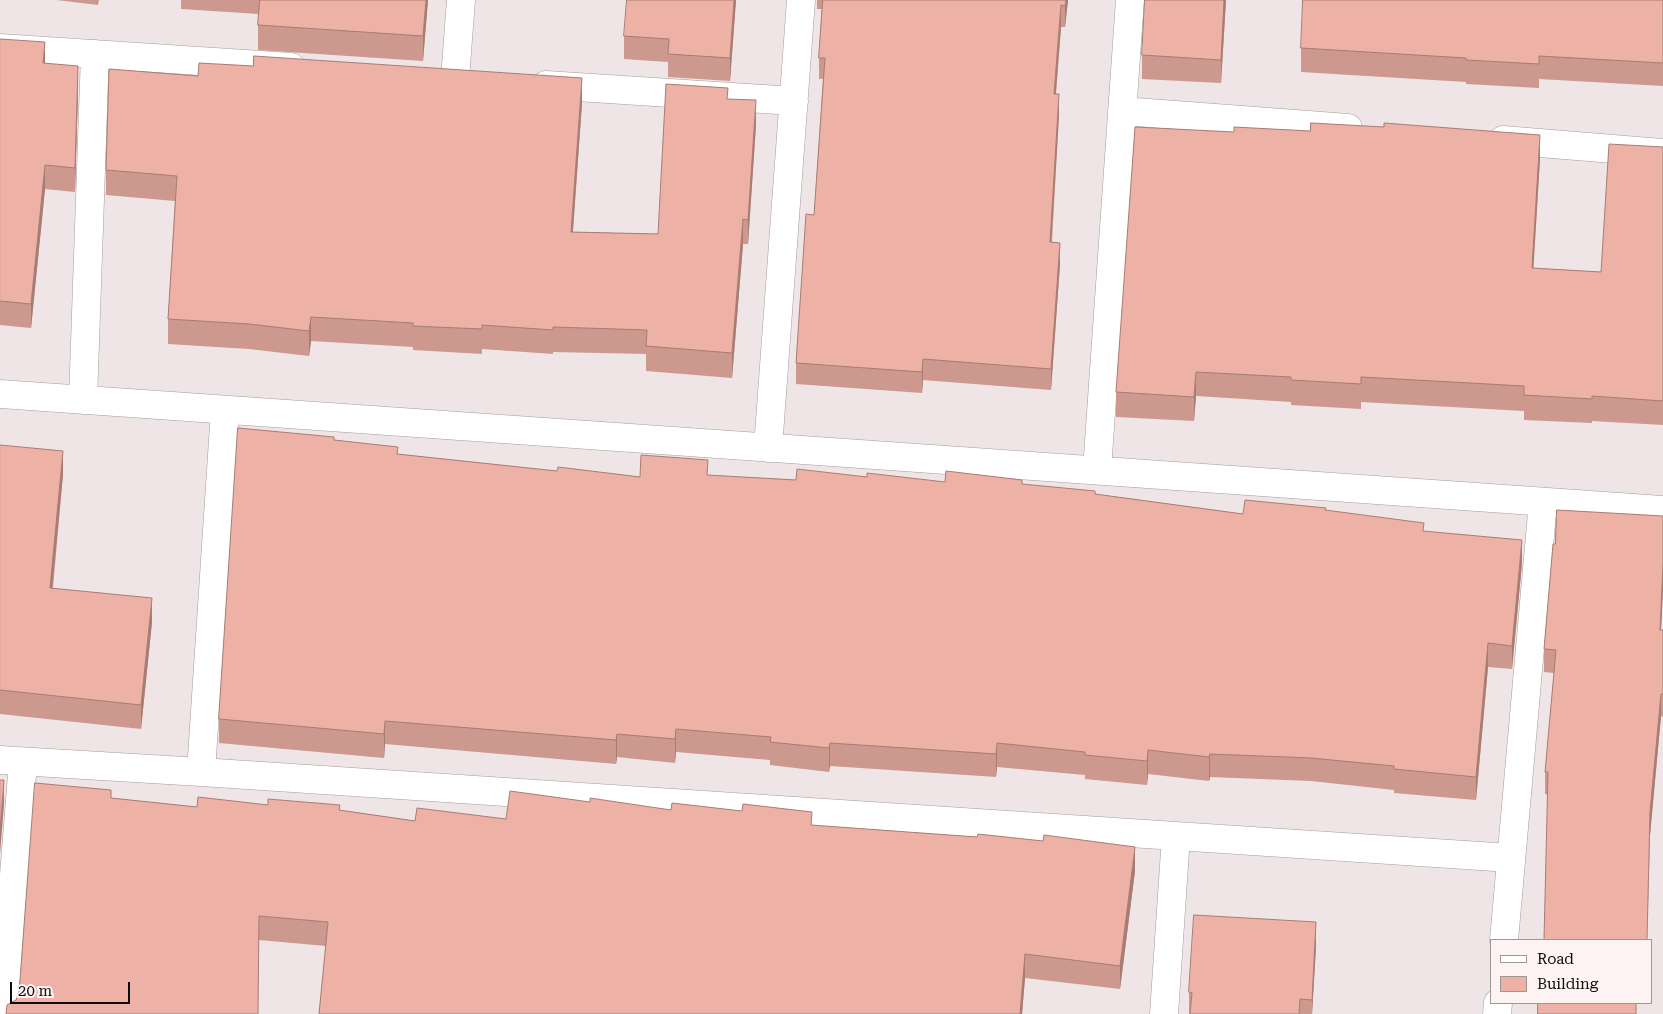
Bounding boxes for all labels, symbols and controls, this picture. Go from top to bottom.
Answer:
legend [1490,939,1653,1004]
text: Road [1537,950,1574,968]
scale bar [12,972,132,1004]
text: Building [1537,975,1598,993]
text: 20 m [18,982,52,1000]

